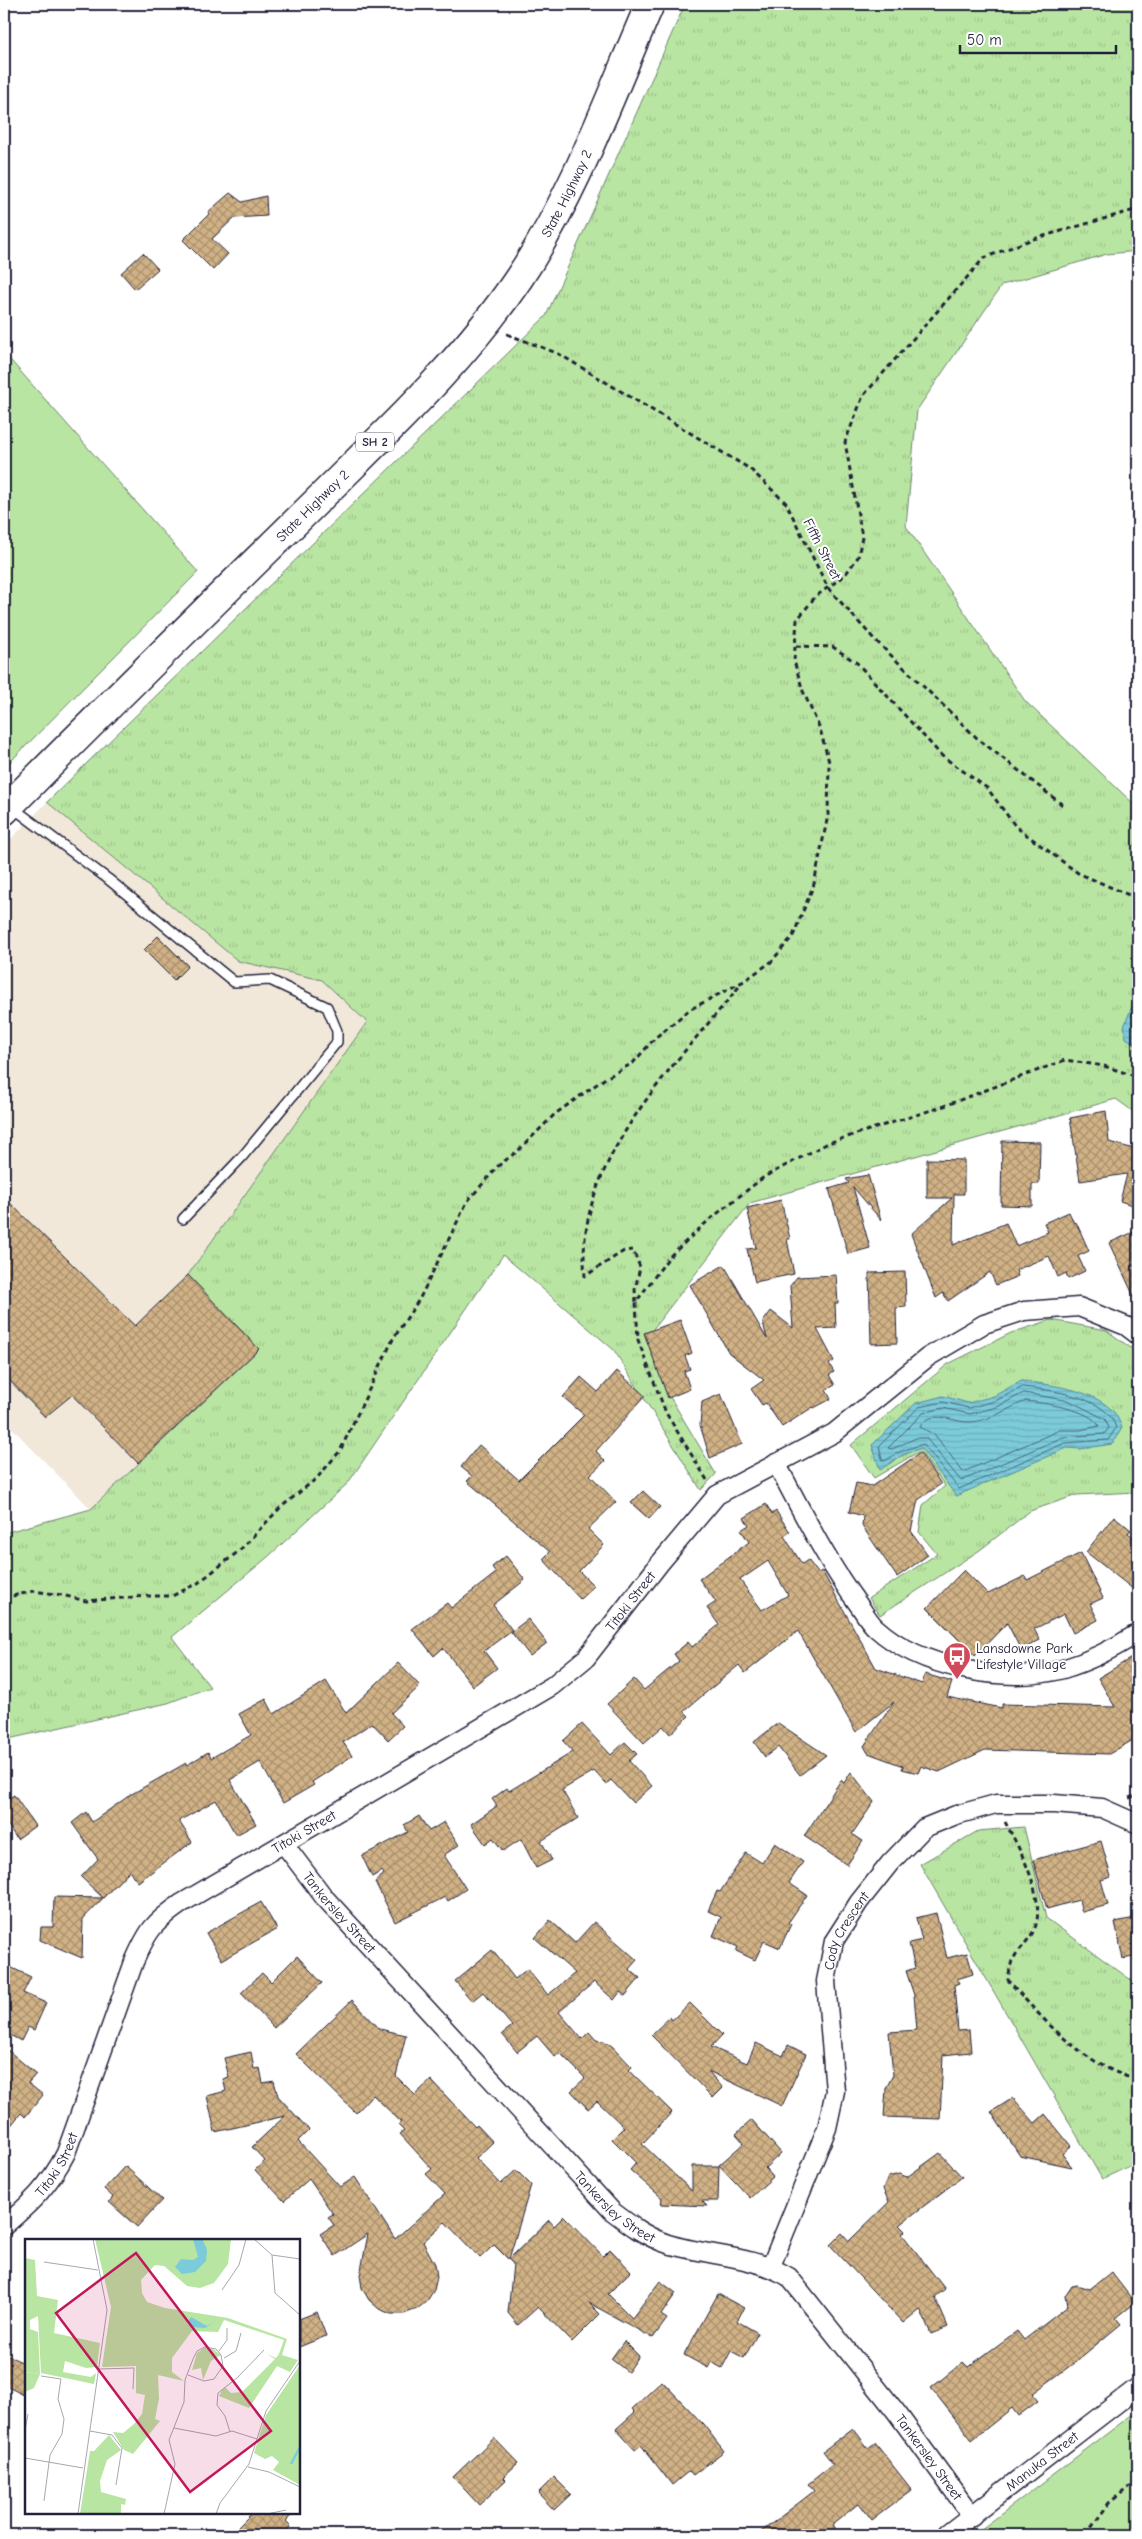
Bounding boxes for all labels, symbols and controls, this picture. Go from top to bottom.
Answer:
scale bar [960,22,1116,54]
text: 50 m [967,31,1002,49]
street label: State Highway 2 [537,147,595,240]
road number: SH 2 [356,432,394,452]
street label: State Highway 2 [272,466,352,545]
street label: Fifth Street [799,516,845,583]
street label: Titoki Street [602,1567,660,1634]
place label: Lansdowne Park Lifestyle Village [976,1640,1073,1673]
bus stop icon: Lansdowne Park Lifestyle Village [942,1641,972,1680]
street label: Titoki Street [269,1806,340,1857]
street label: Tankersley Street [299,1868,380,1957]
street label: Cody Crescent [820,1887,873,1971]
street label: Titoki Street [31,2129,81,2200]
street label: Tankersley Street [571,2167,659,2247]
inset map [25,2239,300,2514]
street label: Tankersley Street [892,2411,967,2504]
street label: Manuka Street [1002,2427,1082,2495]

